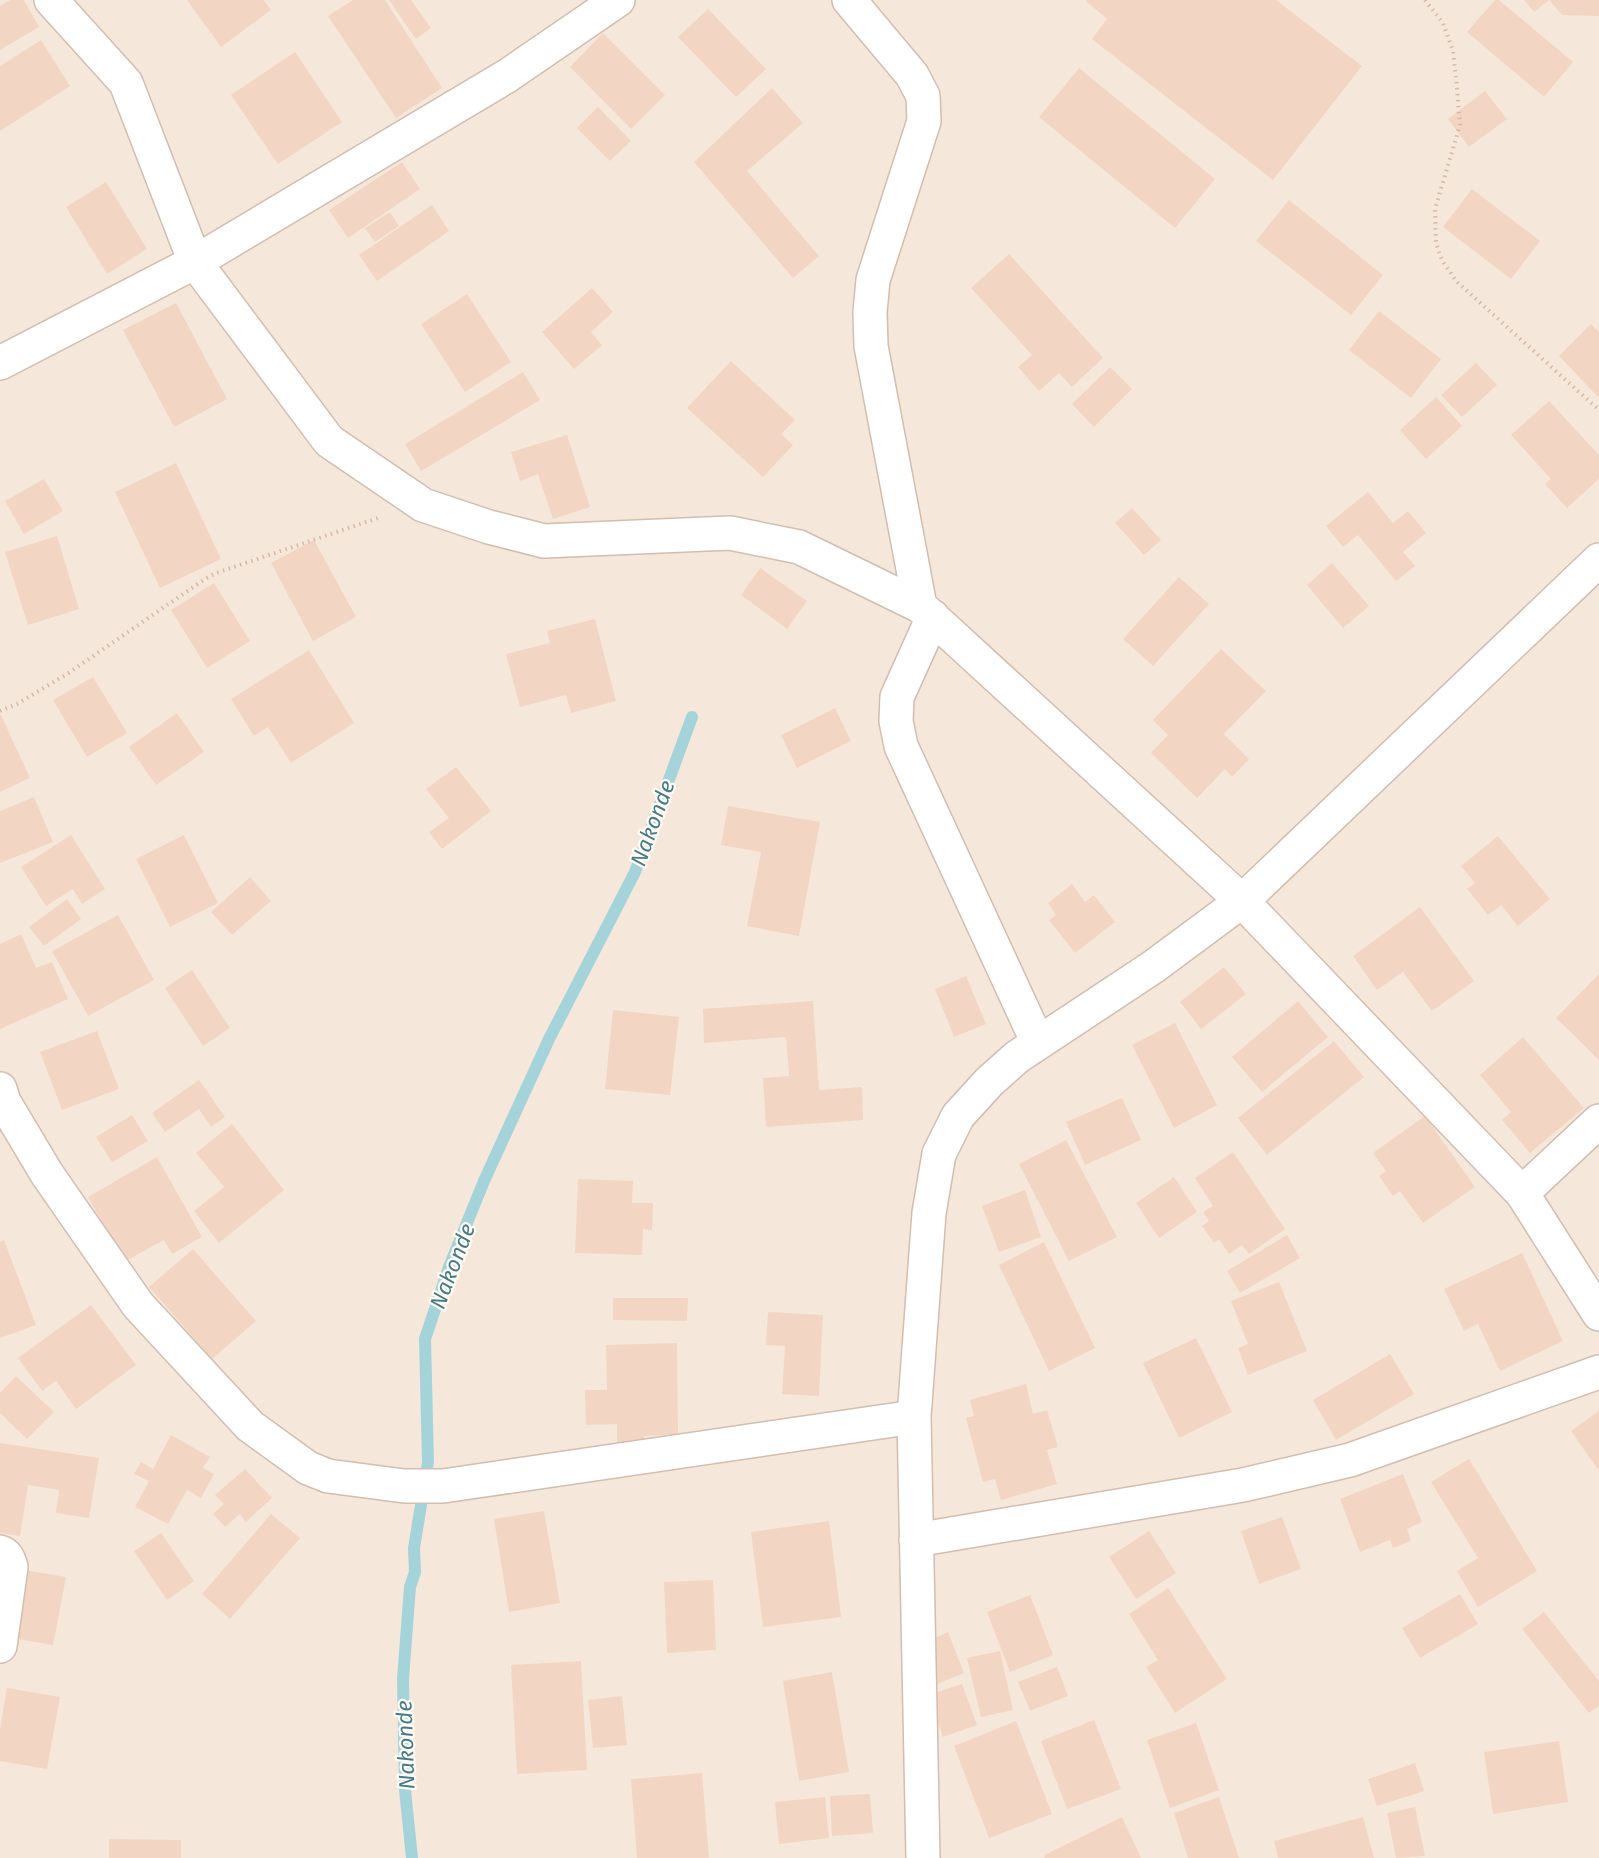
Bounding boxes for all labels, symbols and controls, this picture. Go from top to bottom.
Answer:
water label: Nakonde [625,777,680,870]
water label: Nakonde [424,1220,481,1313]
water label: Nakonde [390,1700,421,1790]

